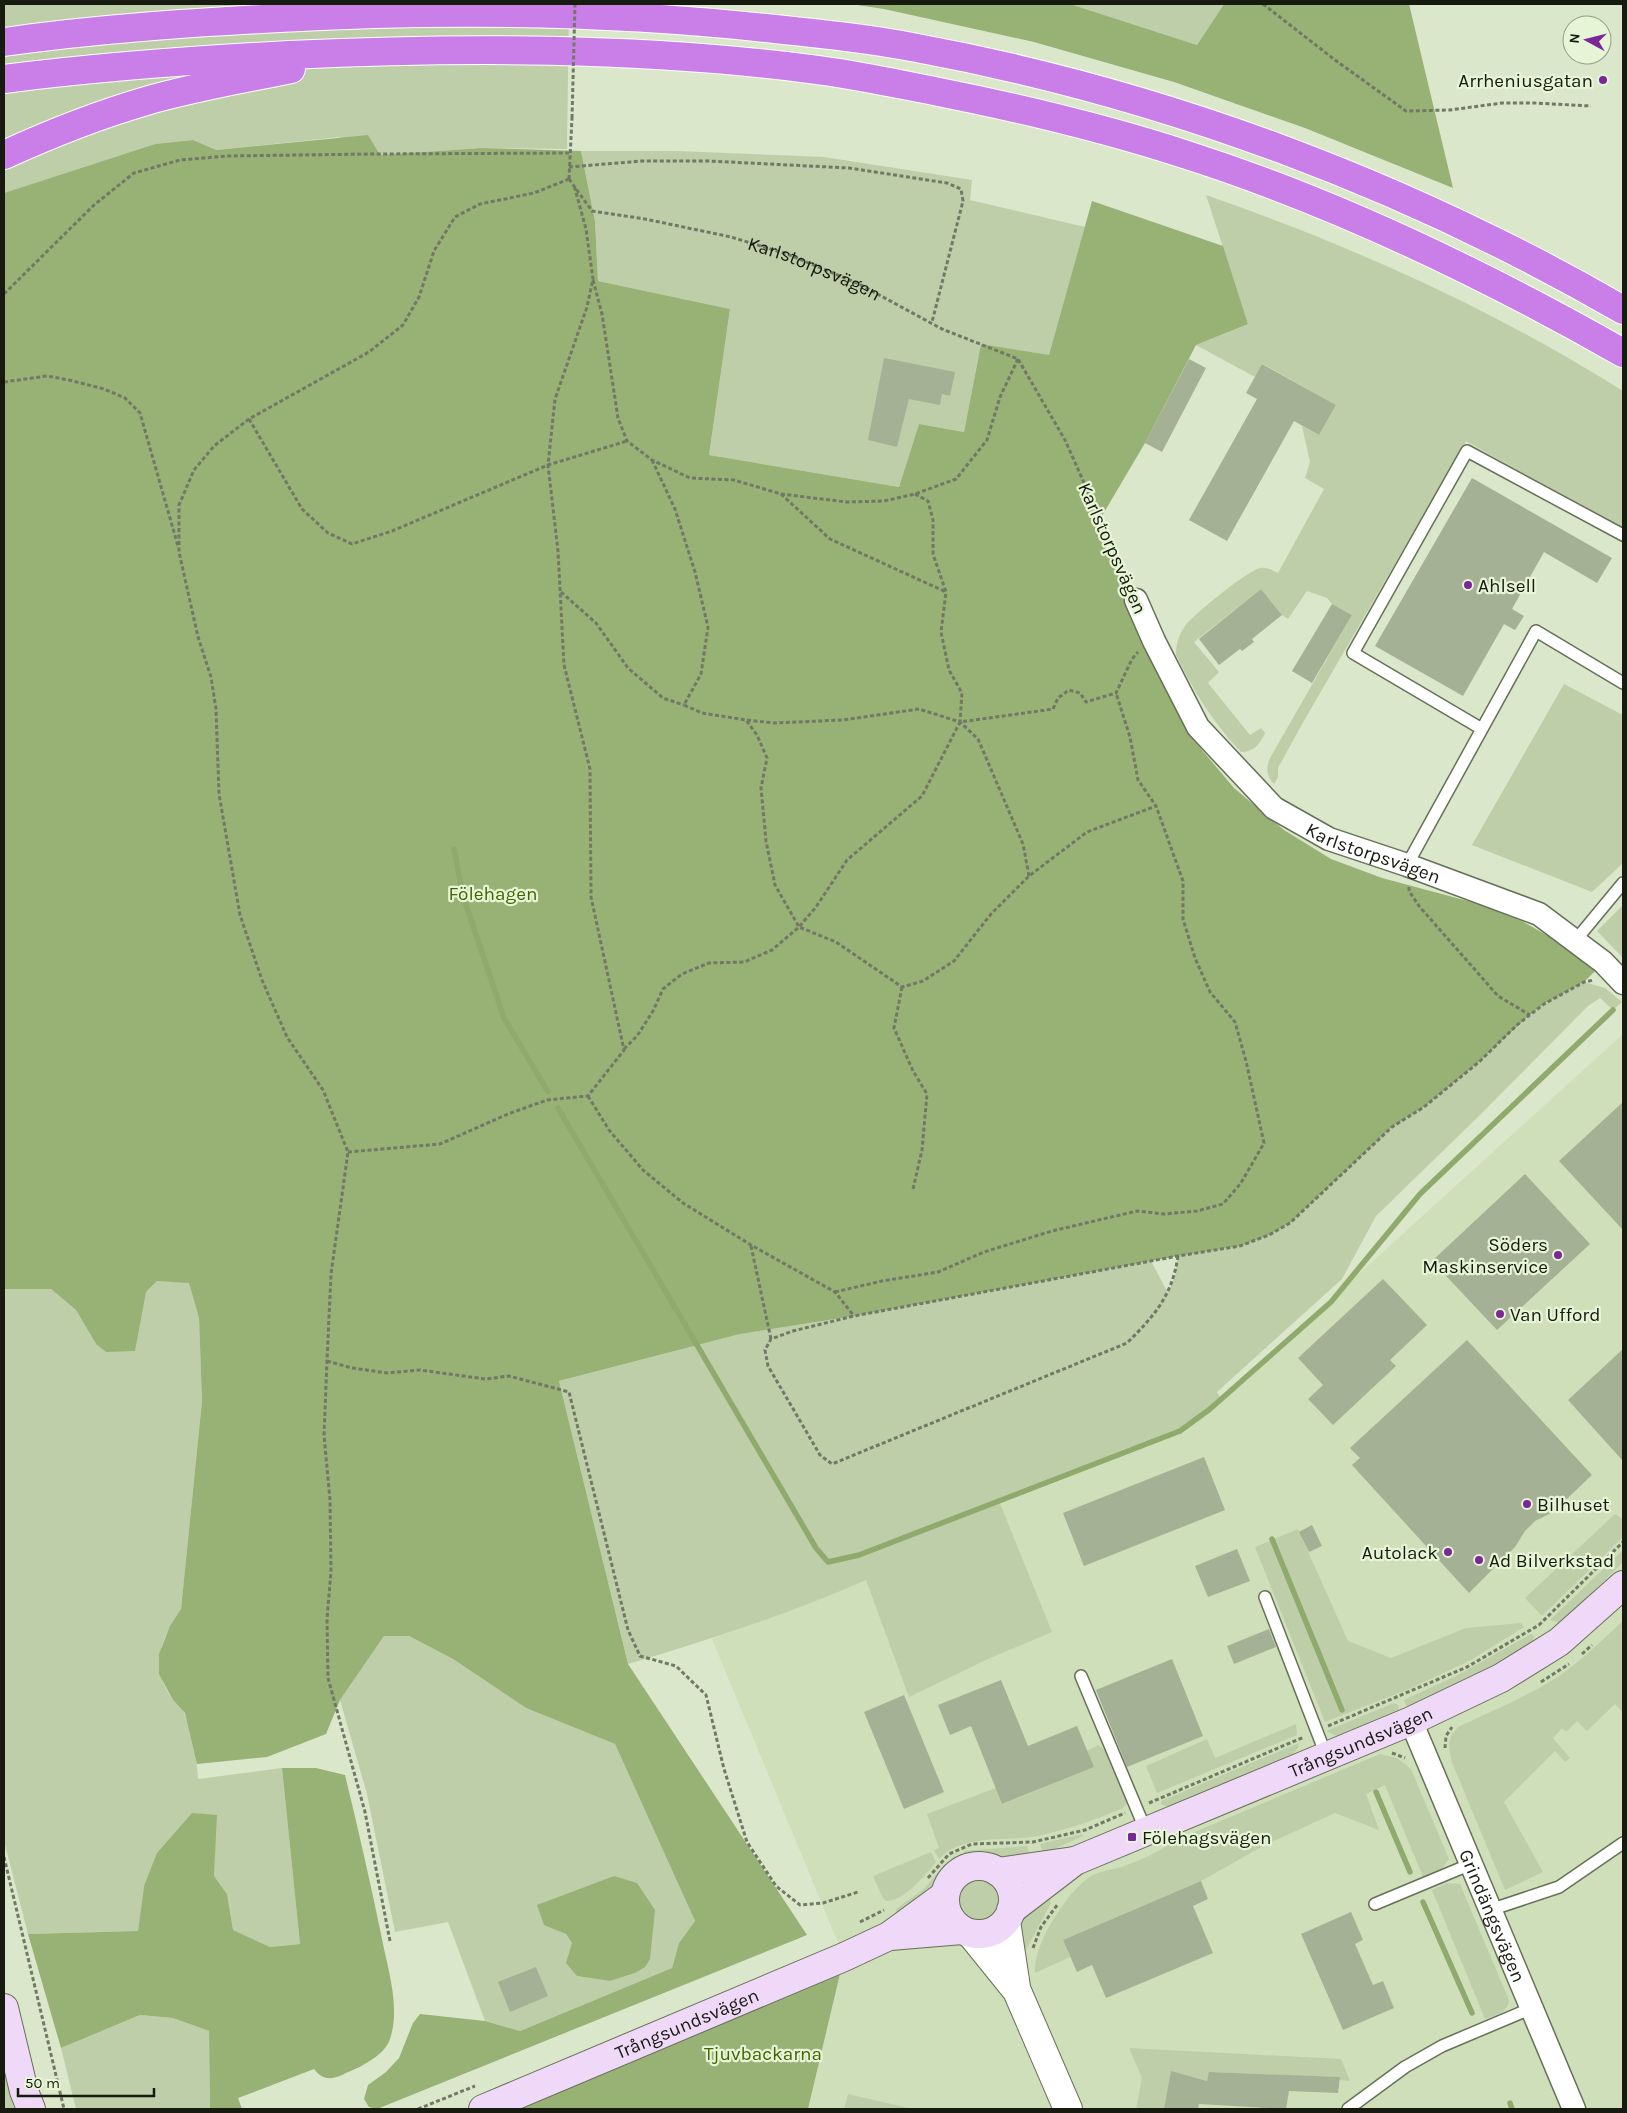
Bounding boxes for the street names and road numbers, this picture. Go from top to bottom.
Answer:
street label: Karlstorpsvägen [745,233,884,306]
street label: Karlstorpsvägen [1073,479,1151,618]
street label: Karlstorpsvägen [1302,818,1443,888]
street label: Trångsundsvägen [1286,1702,1436,1783]
street label: Grindängsvägen [1454,1846,1529,1986]
street label: Trångsundsvägen [612,1984,762,2064]

